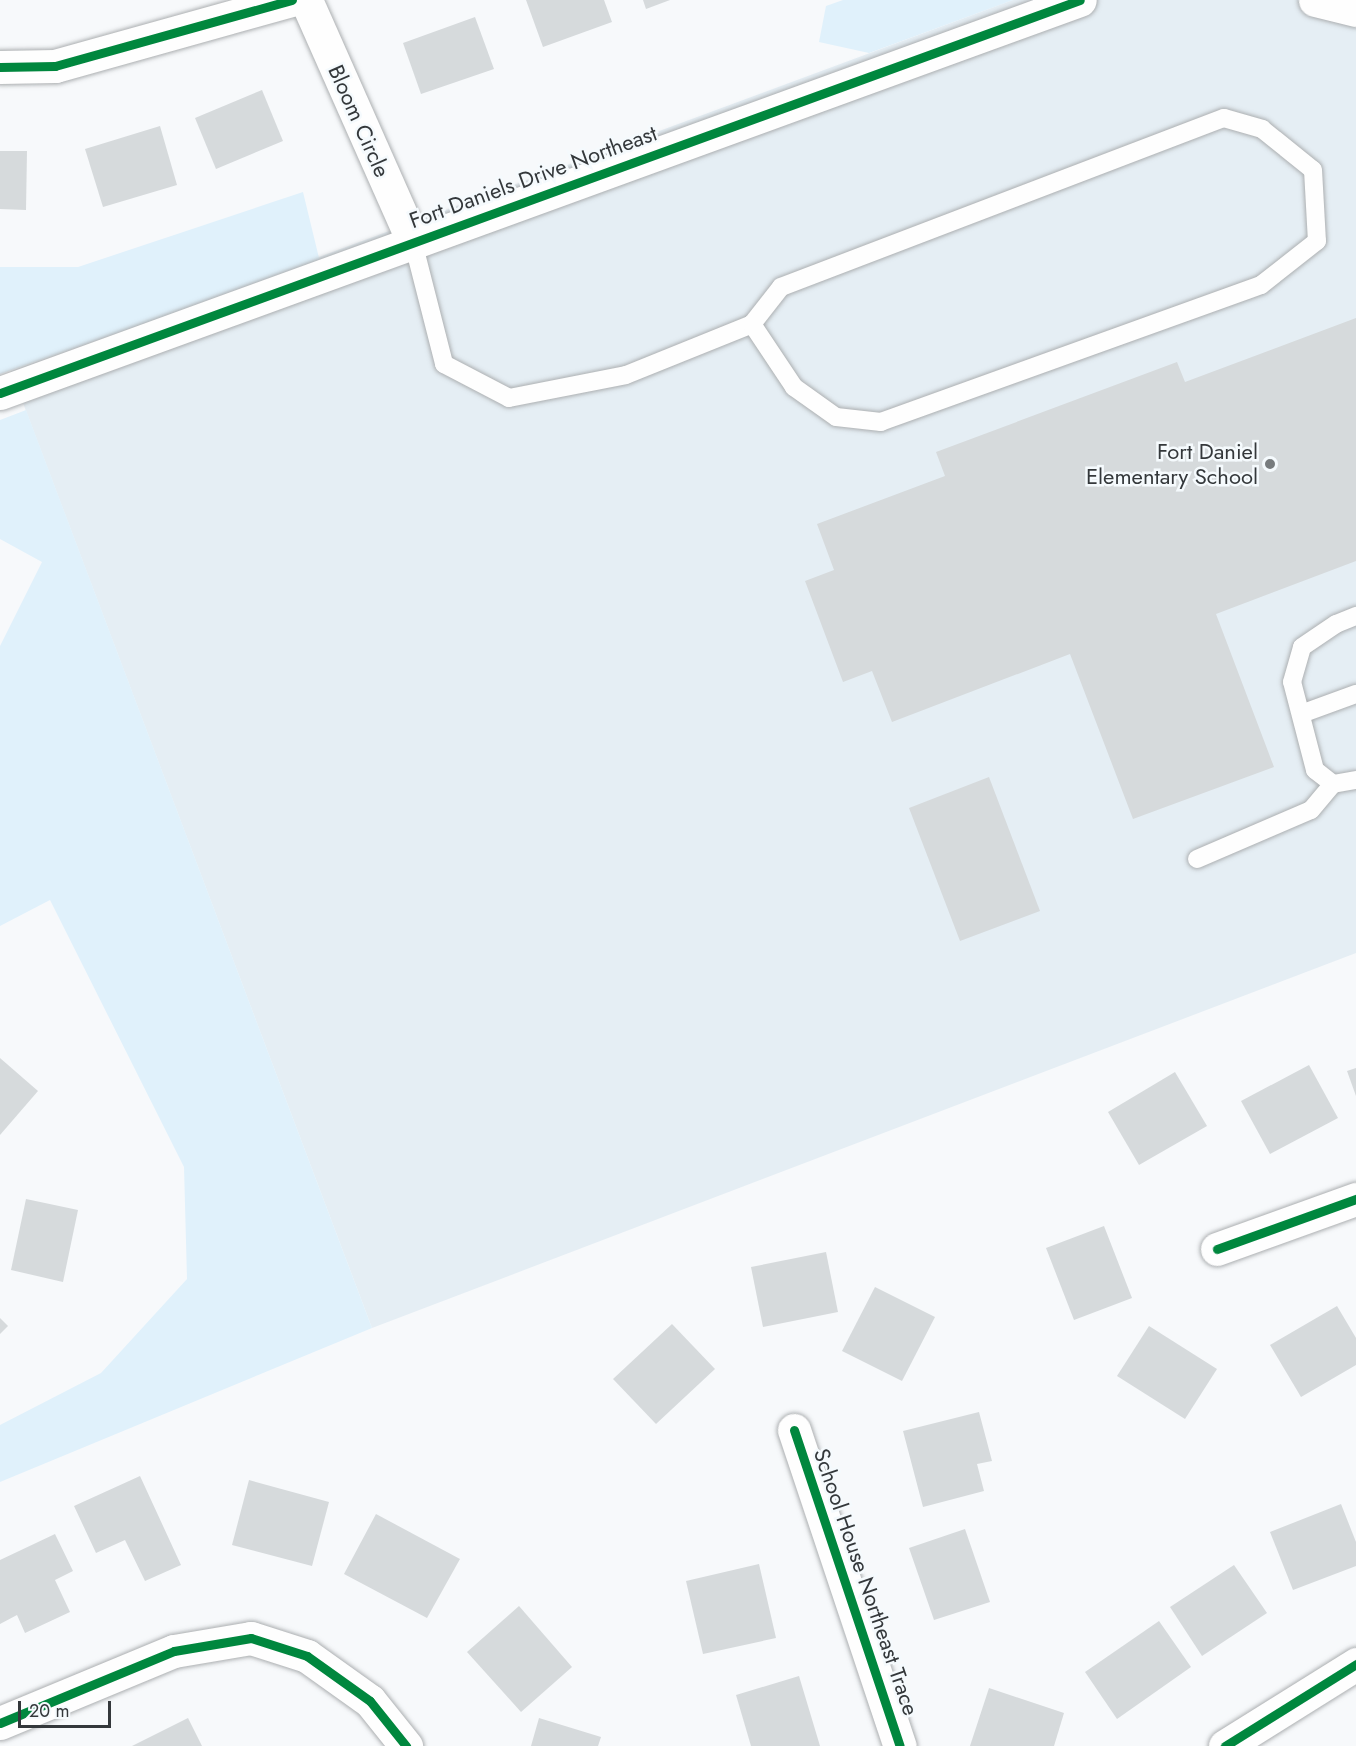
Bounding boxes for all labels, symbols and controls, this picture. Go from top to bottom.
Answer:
street label: Bloom Circle [323,61,395,181]
street label: Fort Daniels Drive Northeast [406,120,660,234]
place label: Fort Daniel Elementary School [1086,438,1258,490]
marker: Fort Daniel Elementary School [1263,457,1277,471]
street label: School House Northeast Trace [808,1445,924,1719]
scale bar [21,1689,114,1727]
text: 20 m [29,1698,69,1724]

